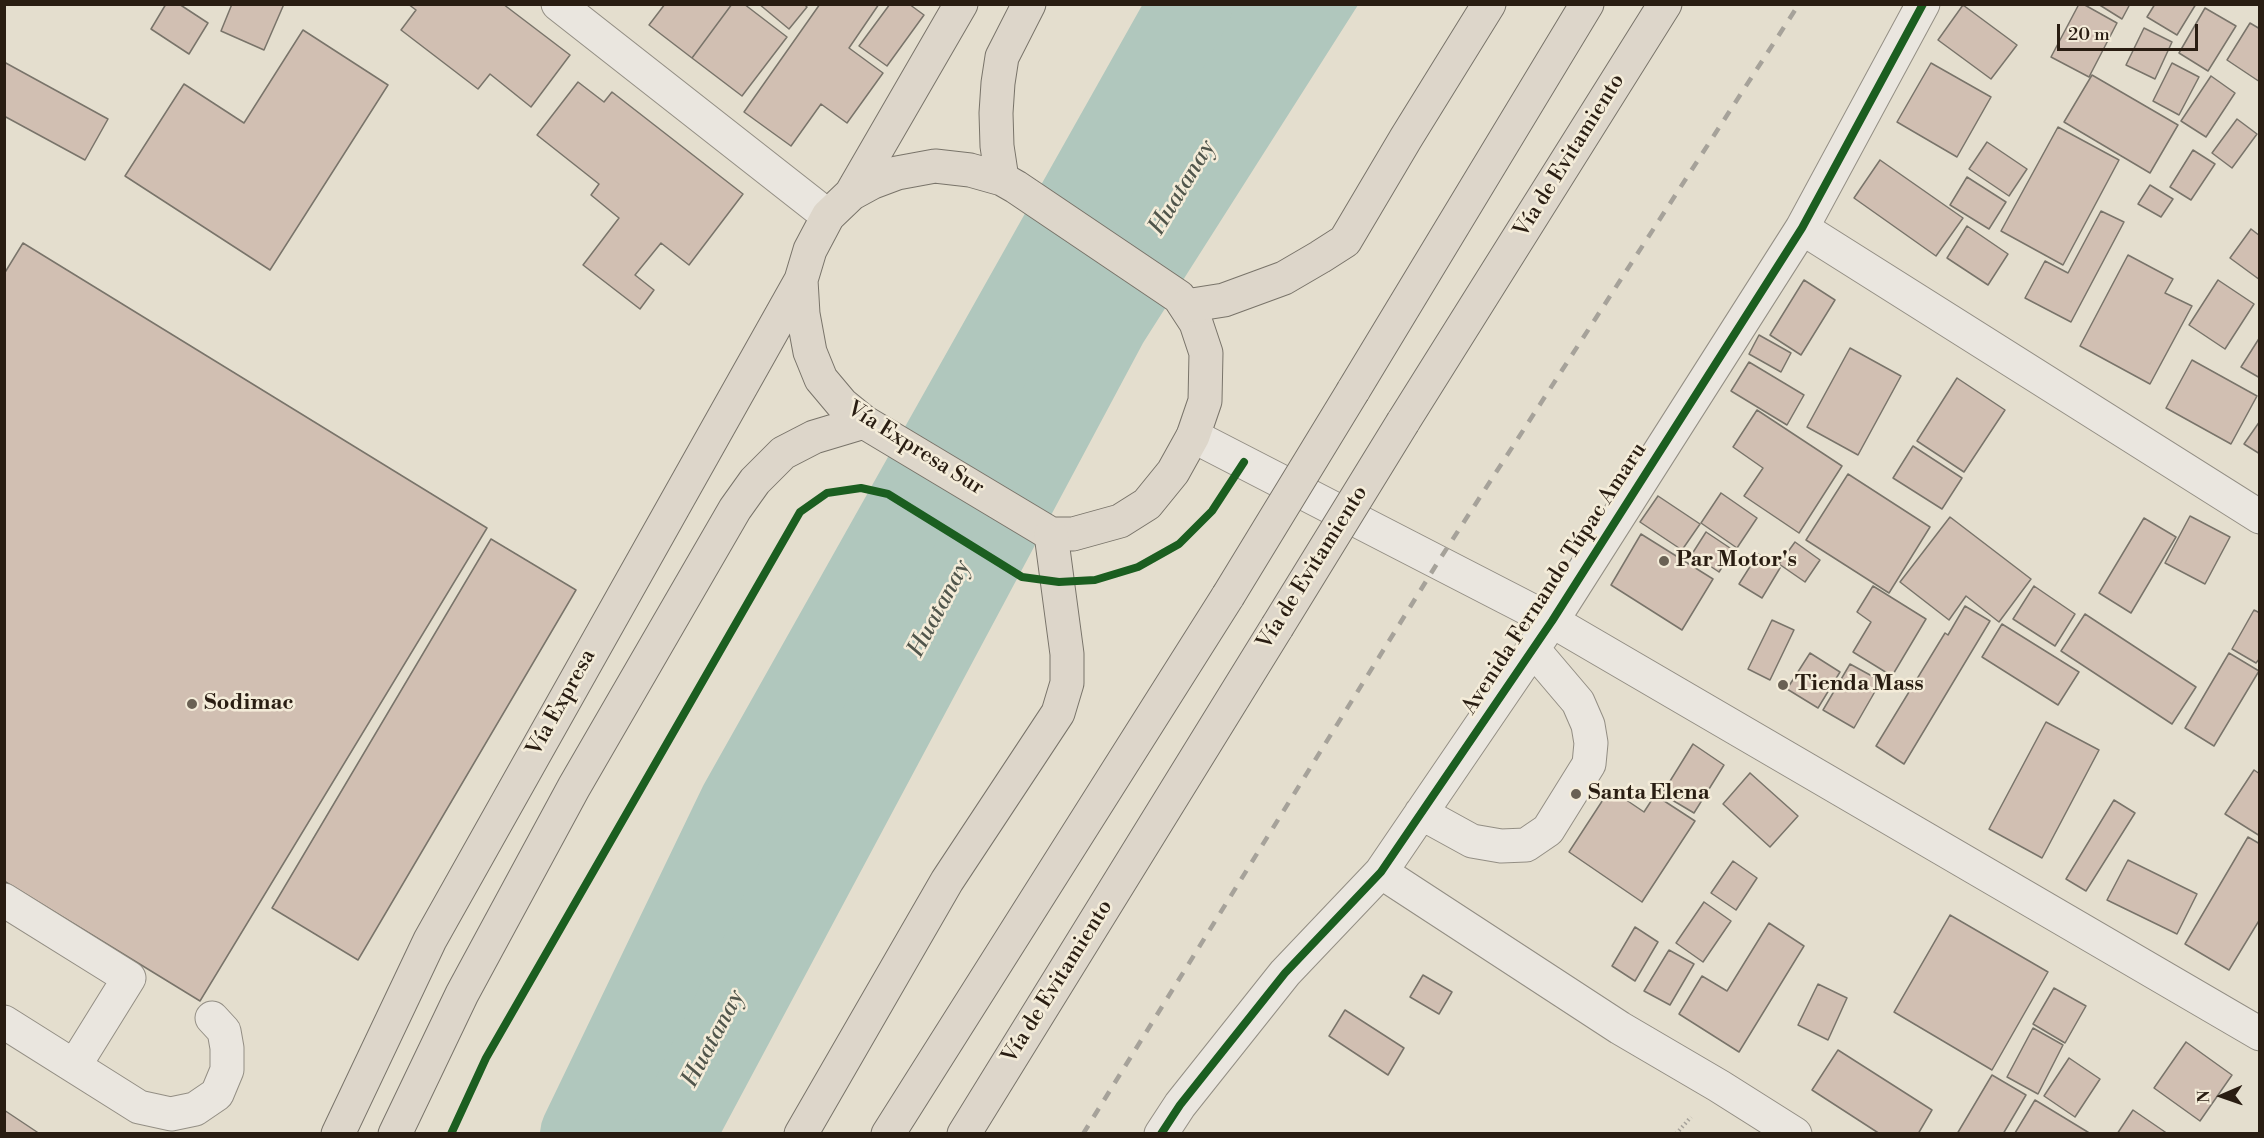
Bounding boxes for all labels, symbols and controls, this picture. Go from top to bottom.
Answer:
scale bar [2060,12,2201,50]
text: 20 m [2068,23,2110,46]
street label: Vía de Evitamiento [1509,69,1631,243]
water label: Huatanay [1143,135,1223,241]
street label: Vía Expresa Sur [841,396,989,502]
street label: Avenida Fernando Túpac Amaru [1457,438,1653,720]
street label: Vía de Evitamiento [1252,481,1374,655]
place label: Par Motor's [1676,548,1797,574]
marker: Par Motor's [1657,554,1671,568]
water label: Huatanay [902,555,978,663]
street label: Vía Expresa [522,645,602,761]
place label: Tienda Mass [1795,672,1924,698]
marker: Tienda Mass [1776,678,1790,692]
place label: Sodimac [204,691,294,717]
marker: Sodimac [185,697,199,711]
place label: Santa Elena [1588,781,1710,807]
marker: Santa Elena [1569,787,1583,801]
street label: Vía de Evitamiento [997,895,1119,1069]
water label: Huatanay [676,985,752,1093]
north arrow [2192,1066,2252,1126]
text: N [2194,1090,2214,1103]

